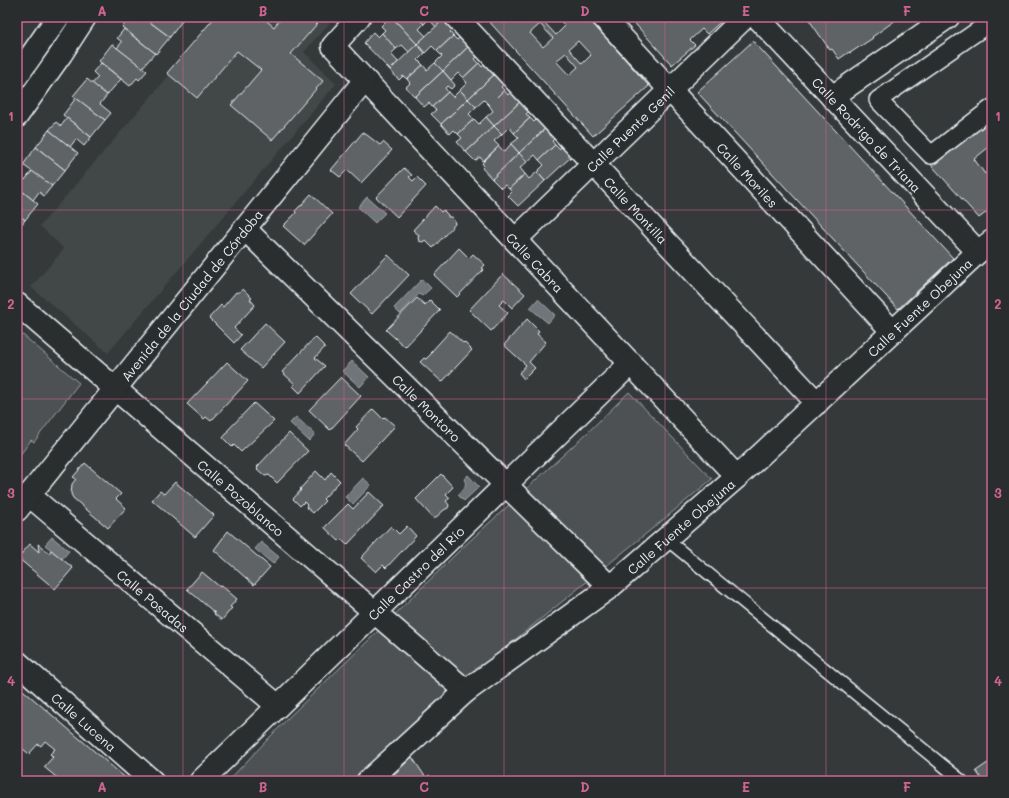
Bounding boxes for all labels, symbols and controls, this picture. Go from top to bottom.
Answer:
text: A [97,2,107,19]
text: B [259,2,268,19]
text: C [419,2,429,19]
text: D [580,2,590,19]
text: E [742,2,750,19]
text: F [903,2,911,19]
street label: Calle Rodrigo de Triana [809,73,926,196]
street label: Calle Puente Genil [582,82,678,175]
text: 1 [8,107,14,124]
text: 1 [995,107,1001,124]
street label: Calle Moriles [714,138,782,211]
street label: Calle Montilla [601,173,672,247]
street label: Avenida de la Ciudad de Córdoba [117,205,266,384]
street label: Calle Cabra [503,228,568,296]
street label: Calle Fuente Obejuna [863,254,975,360]
text: 2 [7,295,15,312]
text: 2 [994,295,1002,312]
street label: Calle Montoro [389,370,465,445]
street label: Calle Pozoblanco [194,455,288,539]
street label: Calle Fuente Obejuna [623,475,738,577]
text: 3 [7,484,15,501]
text: 3 [994,484,1002,501]
street label: Calle Castro del Río [364,522,467,623]
street label: Calle Posadas [114,565,193,636]
text: 4 [7,672,15,689]
text: 4 [994,672,1002,689]
street label: Calle Lucena [48,688,121,755]
text: A [97,778,107,795]
text: B [259,778,268,795]
text: C [419,778,429,795]
text: D [580,778,590,795]
text: E [742,778,750,795]
text: F [903,778,911,795]

